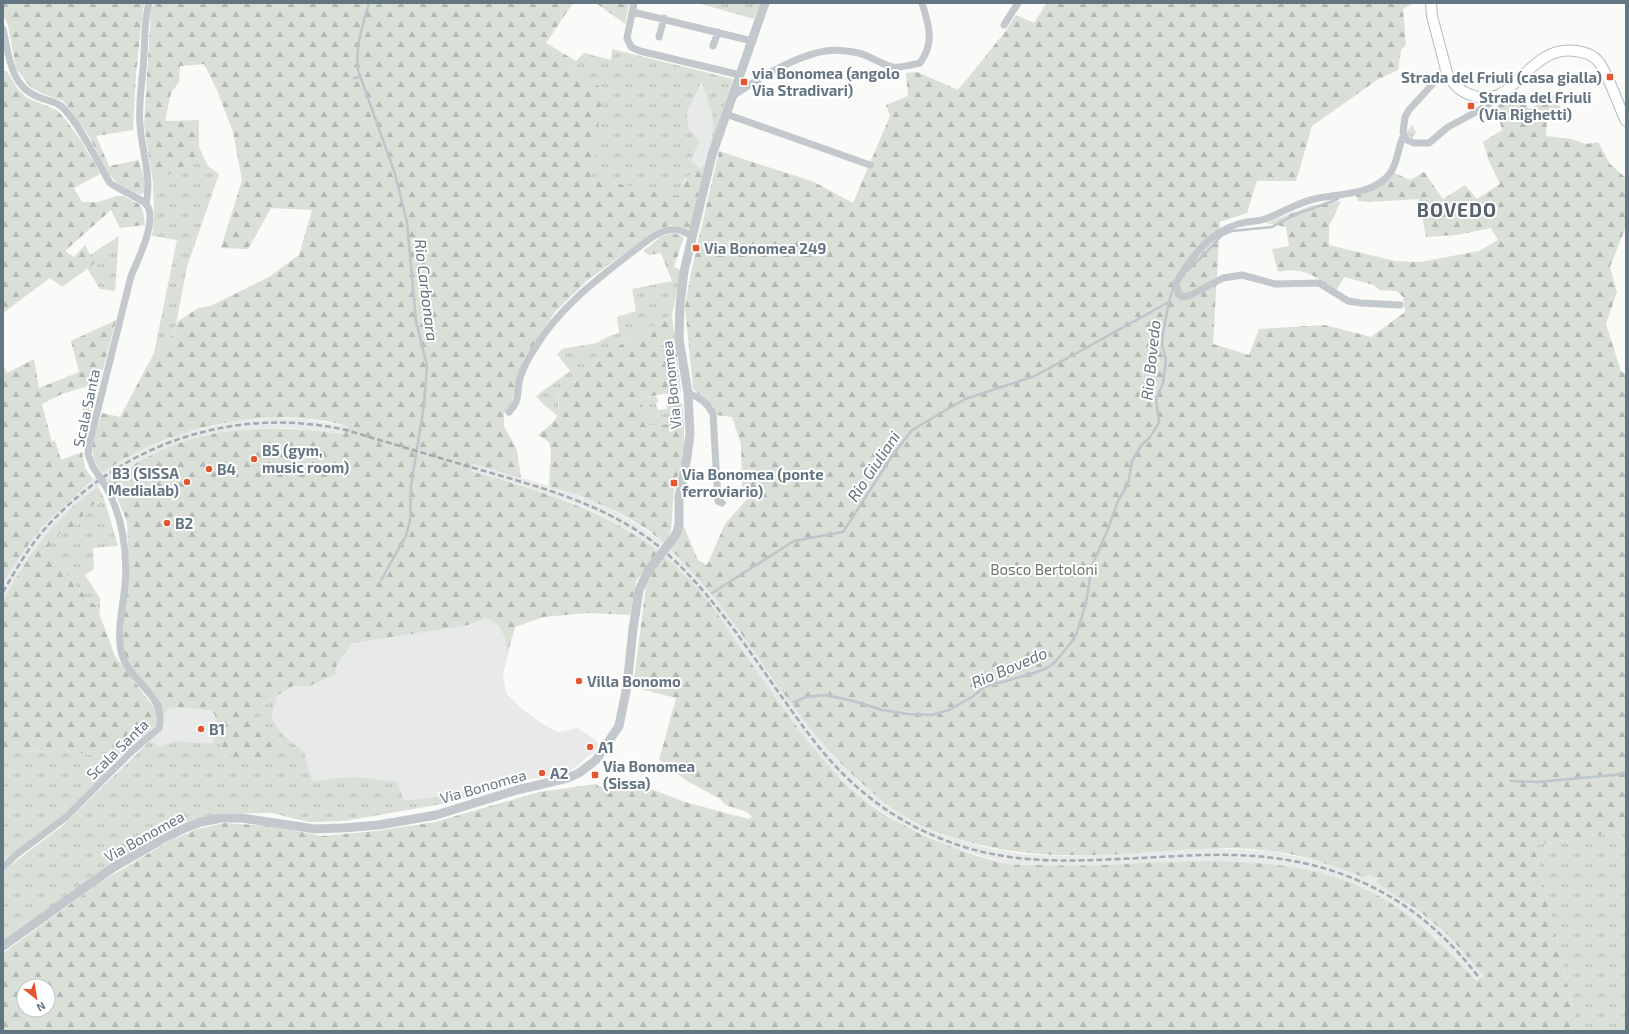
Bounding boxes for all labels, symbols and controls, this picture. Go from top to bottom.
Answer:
place label: via Bonomea (angolo Via Stradivari) [752,64,900,99]
place label: Strada del Friuli (casa gialla) [1401,68,1602,86]
marker: Strada del Friuli (casa gialla) [1605,72,1615,82]
marker: via Bonomea (angolo Via Stradivari) [739,77,749,87]
place label: Strada del Friuli (Via Righetti) [1479,88,1591,123]
marker: Strada del Friuli (Via Righetti) [1466,101,1476,111]
district label: BOVEDO [1417,198,1497,221]
water label: Rio Carbonara [411,238,443,342]
place label: Via Bonomea 249 [704,239,827,257]
marker: Via Bonomea 249 [691,243,701,253]
water label: Rio Bovedo [1136,319,1164,401]
street label: Via Bonomea [657,340,685,430]
street label: Scala Santa [69,367,103,449]
water label: Rio Giuliani [843,427,903,505]
place label: B5 (gym, music room) [262,441,349,476]
marker: B5 (gym, music room) [249,454,259,464]
place label: B4 [217,460,237,478]
place label: B3 (SISSA Medialab) [108,464,179,499]
marker: B4 [204,464,214,474]
place label: Via Bonomea (ponte ferroviario) [682,465,824,500]
marker: B3 (SISSA Medialab) [182,477,192,487]
marker: Via Bonomea (ponte ferroviario) [669,478,679,488]
place label: B2 [175,514,194,532]
marker: B2 [162,518,172,528]
park label: Bosco Bertoloni [990,560,1098,578]
water label: Rio Bovedo [968,643,1050,691]
place label: Villa Bonomo [587,672,681,690]
marker: Villa Bonomo [574,676,584,686]
street label: Scala Santa [82,715,152,783]
place label: B1 [209,720,225,738]
marker: B1 [196,724,206,734]
place label: A1 [598,738,614,756]
marker: A1 [585,742,595,752]
place label: Via Bonomea (Sissa) [603,757,695,792]
place label: A2 [550,764,569,782]
street label: Via Bonomea [438,765,528,807]
marker: A2 [537,768,547,778]
marker: Via Bonomea (Sissa) [590,770,600,780]
street label: Via Bonomea [101,807,187,865]
north arrow [16,978,56,1018]
text: N [35,999,48,1015]

